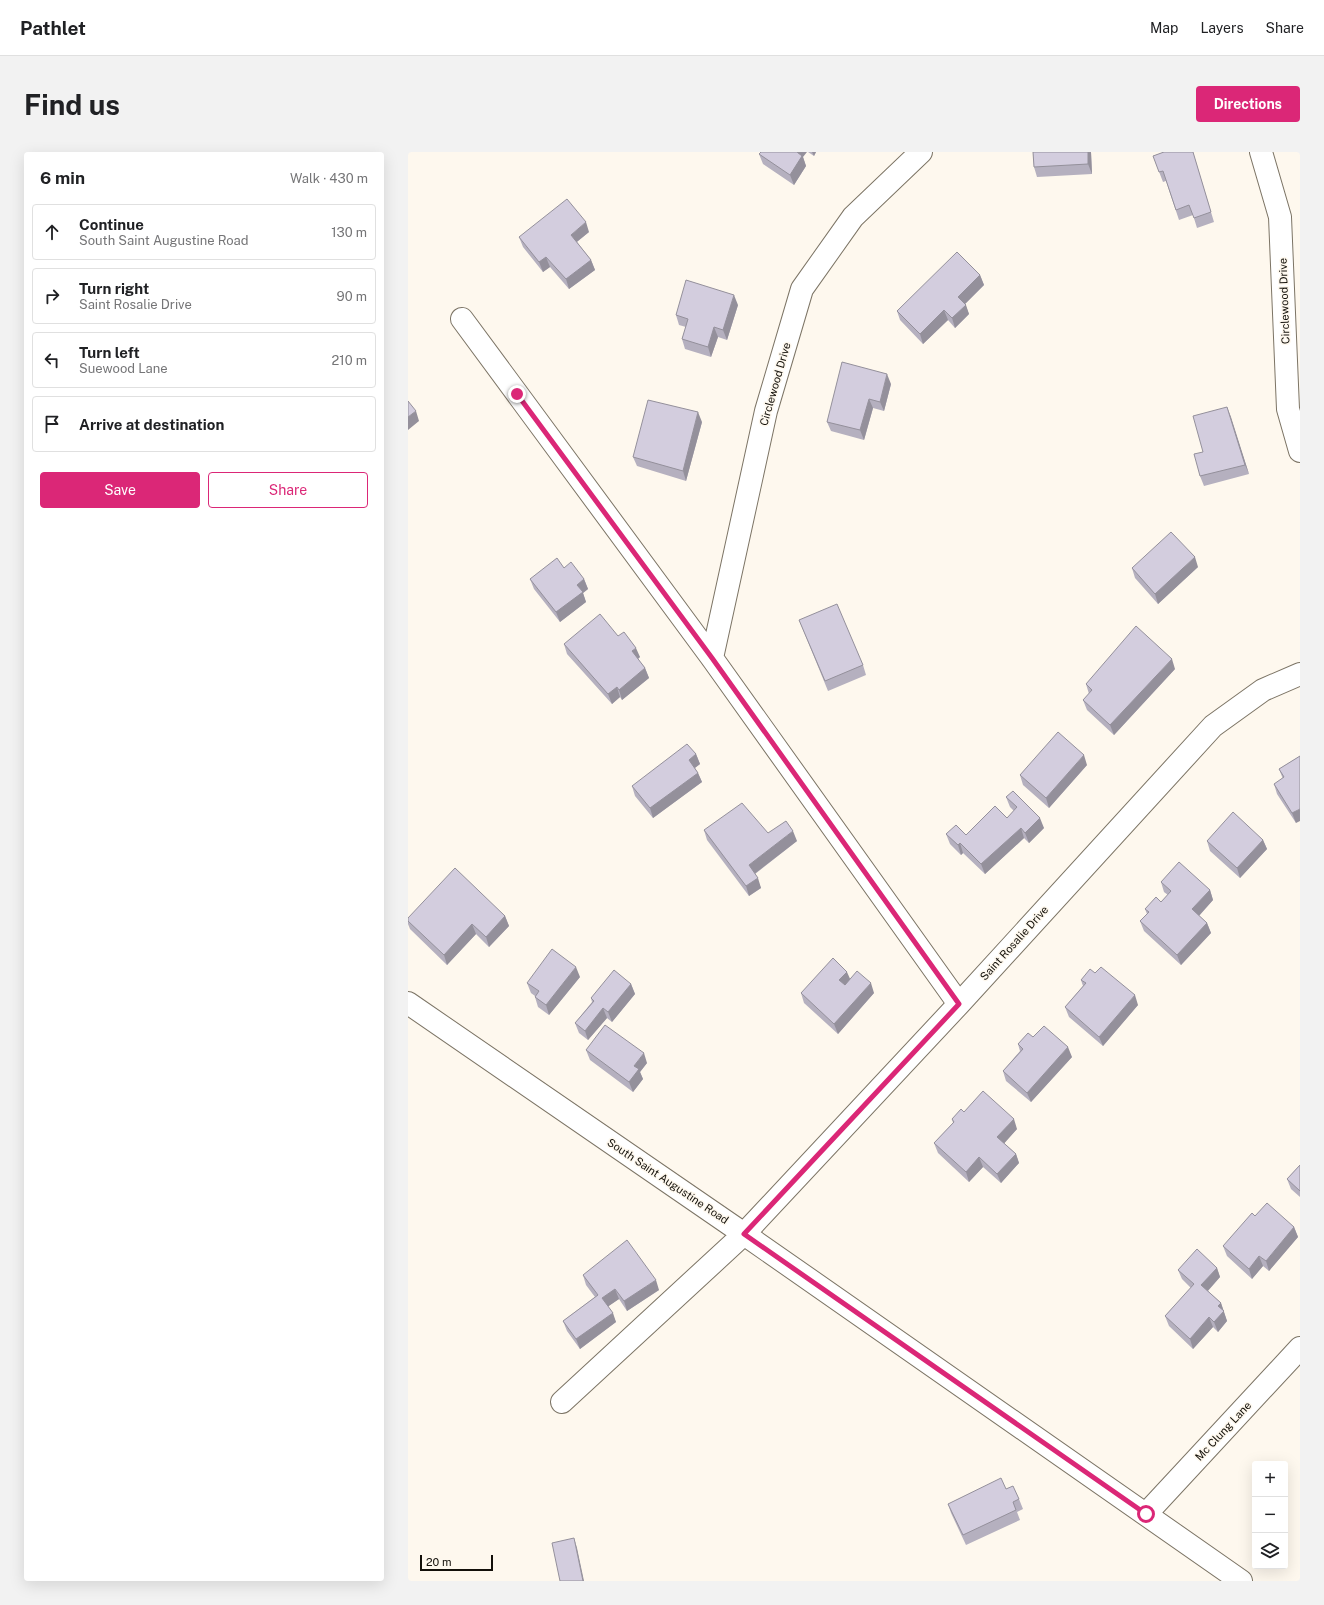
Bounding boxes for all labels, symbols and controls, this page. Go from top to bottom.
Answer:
text: Pathlet [20,17,86,39]
text: Map [1150,20,1178,36]
text: Layers [1200,20,1244,36]
text: Share [1266,20,1304,36]
button: Directions [1196,86,1300,122]
text: Find us [24,88,120,121]
text: 6 min [40,168,85,188]
text: Walk · 430 m [290,171,368,186]
text: Continue [79,216,144,233]
icon: ahead [41,221,63,243]
text: 130 m [331,225,367,240]
text: South Saint Augustine Road [79,233,249,248]
street label: Circlewood Drive [1276,258,1292,344]
text: Turn right [79,280,149,297]
icon: right [41,285,63,307]
text: 90 m [337,289,367,304]
text: Saint Rosalie Drive [79,297,192,312]
street label: Circlewood Drive [757,341,793,427]
text: Turn left [79,344,140,361]
icon: left [41,349,63,371]
text: 210 m [332,353,367,368]
text: Suewood Lane [79,361,168,376]
route end [508,385,526,403]
icon: arrive [41,413,63,435]
text: Arrive at destination [79,416,224,433]
button: Save [40,472,200,508]
button: Share [208,472,368,508]
street label: Saint Rosalie Drive [978,903,1050,983]
street label: South Saint Augustine Road [605,1136,731,1226]
street label: Mc Clung Lane [1193,1399,1253,1463]
map controls [1252,1461,1288,1569]
button: + [1252,1461,1288,1497]
button: − [1252,1497,1288,1533]
route start [1137,1505,1155,1523]
button: layers [1252,1533,1288,1569]
scale bar [420,1553,493,1572]
text: 20 m [426,1556,451,1568]

